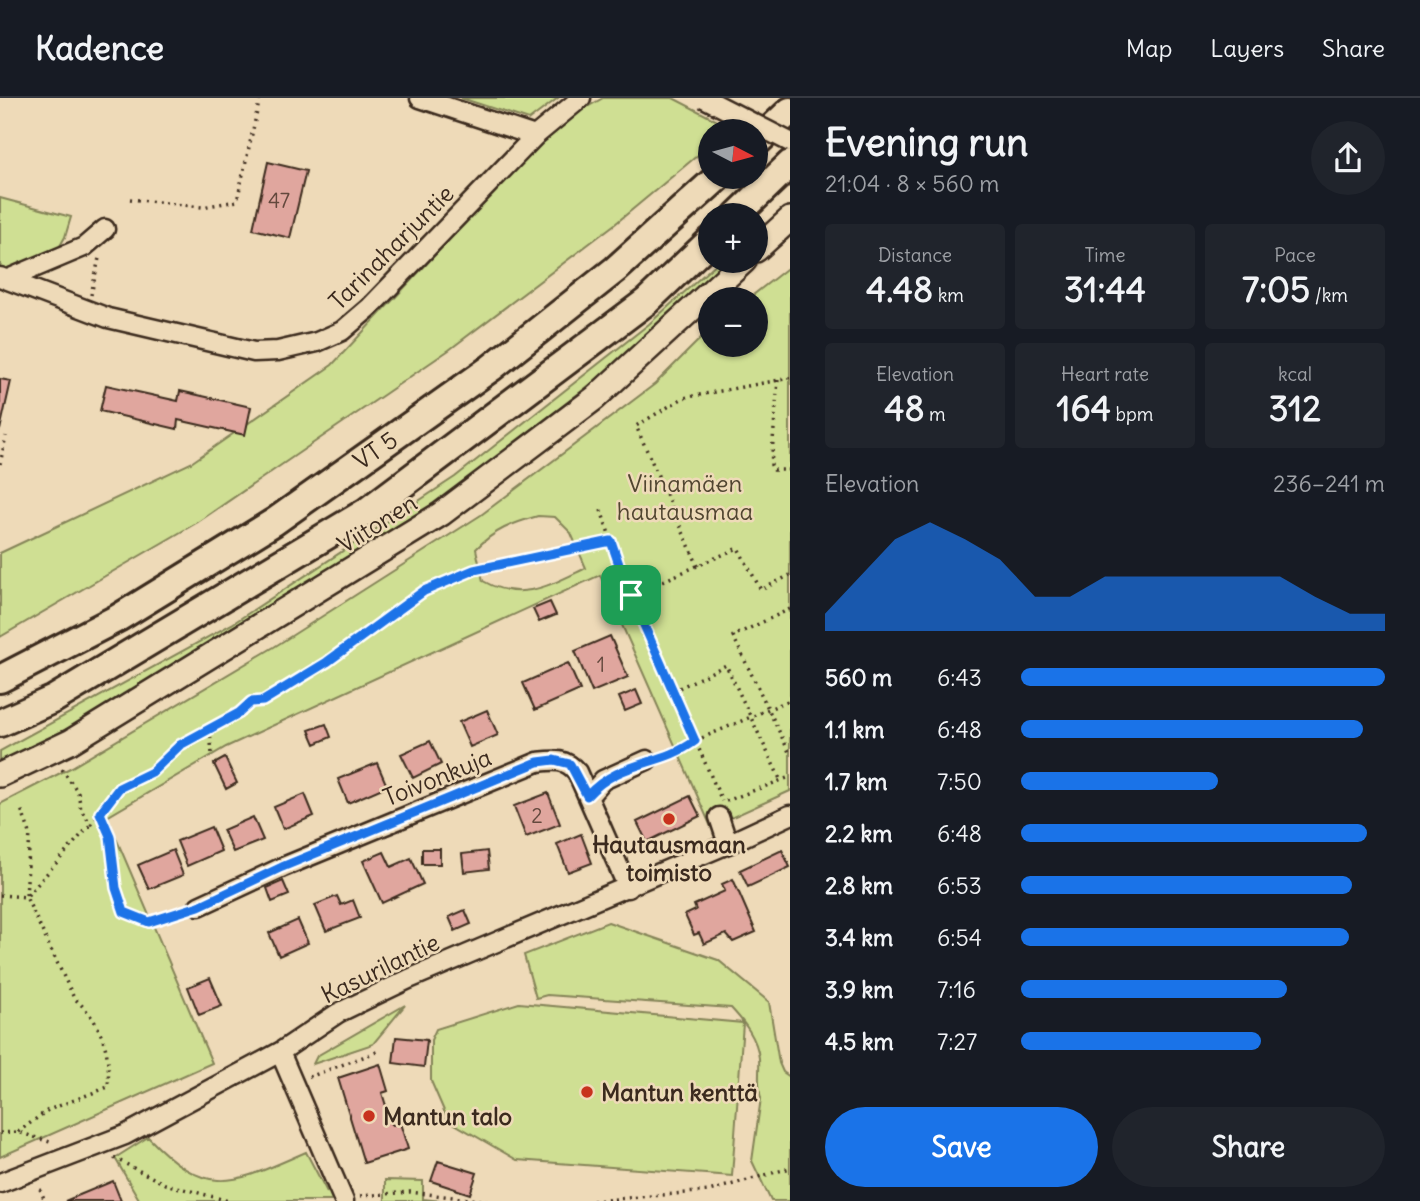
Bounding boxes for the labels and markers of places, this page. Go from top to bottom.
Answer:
pin [601,565,661,625]
marker: Hautausmaan toimisto [661,811,677,827]
place label: Hautausmaan toimisto [592,829,746,887]
place label: Mantun kenttä [601,1077,758,1107]
marker: Mantun kenttä [579,1084,595,1100]
place label: Mantun talo [383,1101,512,1131]
marker: Mantun talo [361,1108,377,1124]

